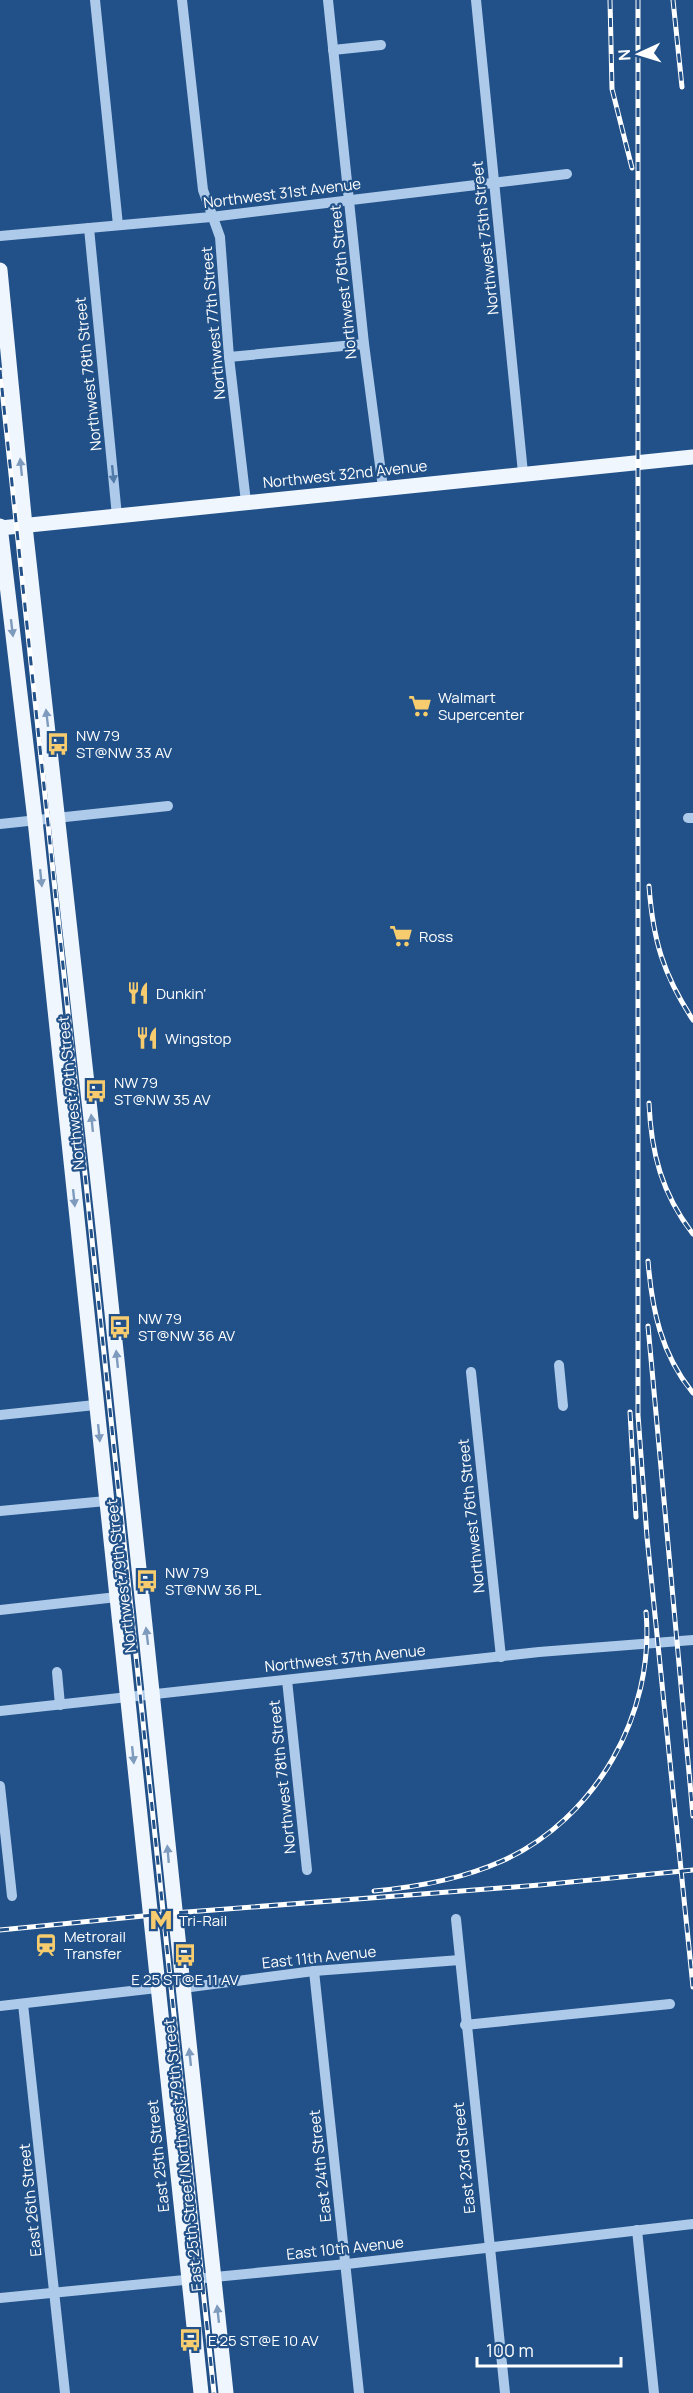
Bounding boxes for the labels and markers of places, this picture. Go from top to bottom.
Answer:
place label: Walmart Supercenter [438,687,525,725]
supermarket icon: Walmart Supercenter [407,693,433,719]
place label: NW 79 ST@NW 33 AV [76,725,172,763]
bus stop icon: NW 79 ST@NW 33 AV [45,731,71,757]
supermarket icon: Ross [388,923,414,949]
place label: Ross [419,926,453,947]
restaurant icon: Dunkin' [125,980,151,1006]
place label: Dunkin' [156,983,206,1004]
restaurant icon: Wingstop [134,1025,160,1051]
place label: Wingstop [165,1028,231,1049]
place label: NW 79 ST@NW 35 AV [114,1072,211,1110]
bus stop icon: NW 79 ST@NW 35 AV [83,1078,109,1104]
place label: NW 79 ST@NW 36 AV [138,1308,235,1346]
bus stop icon: NW 79 ST@NW 36 AV [107,1314,133,1340]
place label: NW 79 ST@NW 36 PL [165,1562,262,1600]
bus stop icon: NW 79 ST@NW 36 PL [134,1568,160,1594]
metro station icon: Tri-Rail [148,1907,174,1933]
place label: Tri-Rail [179,1910,227,1931]
place label: Metrorail Transfer [64,1926,126,1964]
station icon: Metrorail Transfer [33,1932,59,1958]
bus stop icon: E 25 ST@E 11 AV [172,1942,198,1968]
place label: E 25 ST@E 11 AV [131,1969,239,1990]
bus stop icon: E 25 ST@E 10 AV [177,2327,203,2353]
place label: E 25 ST@E 10 AV [208,2330,319,2351]

